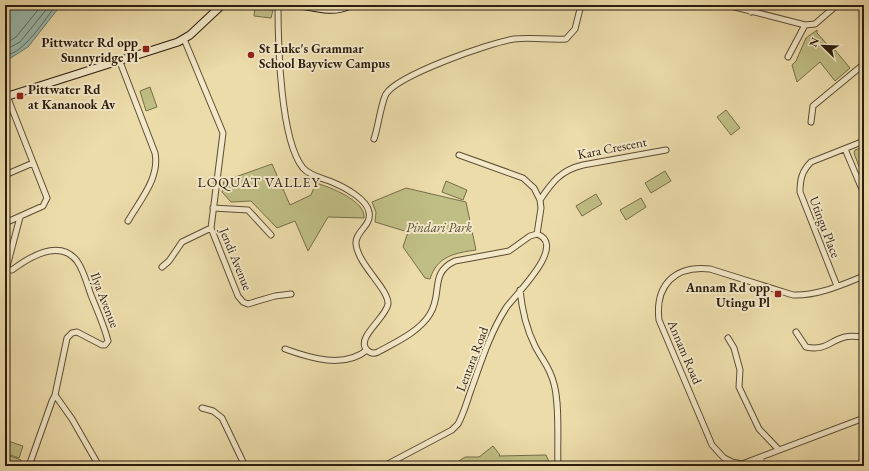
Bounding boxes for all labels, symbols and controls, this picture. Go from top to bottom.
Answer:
north arrow [803,26,843,66]
place label: Pittwater Rd opp Sunnyridge Pl [42,34,138,66]
text: N [806,35,822,49]
place label: St Luke's Grammar School Bayview Campus [259,40,390,72]
marker: Pittwater Rd opp Sunnyridge Pl [141,44,151,54]
marker: St Luke's Grammar School Bayview Campus [246,50,256,60]
place label: Pittwater Rd at Kananook Av [28,81,116,113]
marker: Pittwater Rd at Kananook Av [15,91,25,101]
street label: Kara Crescent [576,133,648,163]
district label: LOQUAT VALLEY [197,173,321,191]
street label: Utingu Place [806,194,844,260]
park label: Pindari Park [406,219,472,236]
street label: Jendi Avenue [215,224,256,293]
street label: Ilya Avenue [87,270,123,330]
place label: Annam Rd opp Utingu Pl [685,279,770,311]
marker: Annam Rd opp Utingu Pl [773,289,783,299]
street label: Annam Road [664,317,706,387]
street label: Lentara Road [452,324,492,394]

